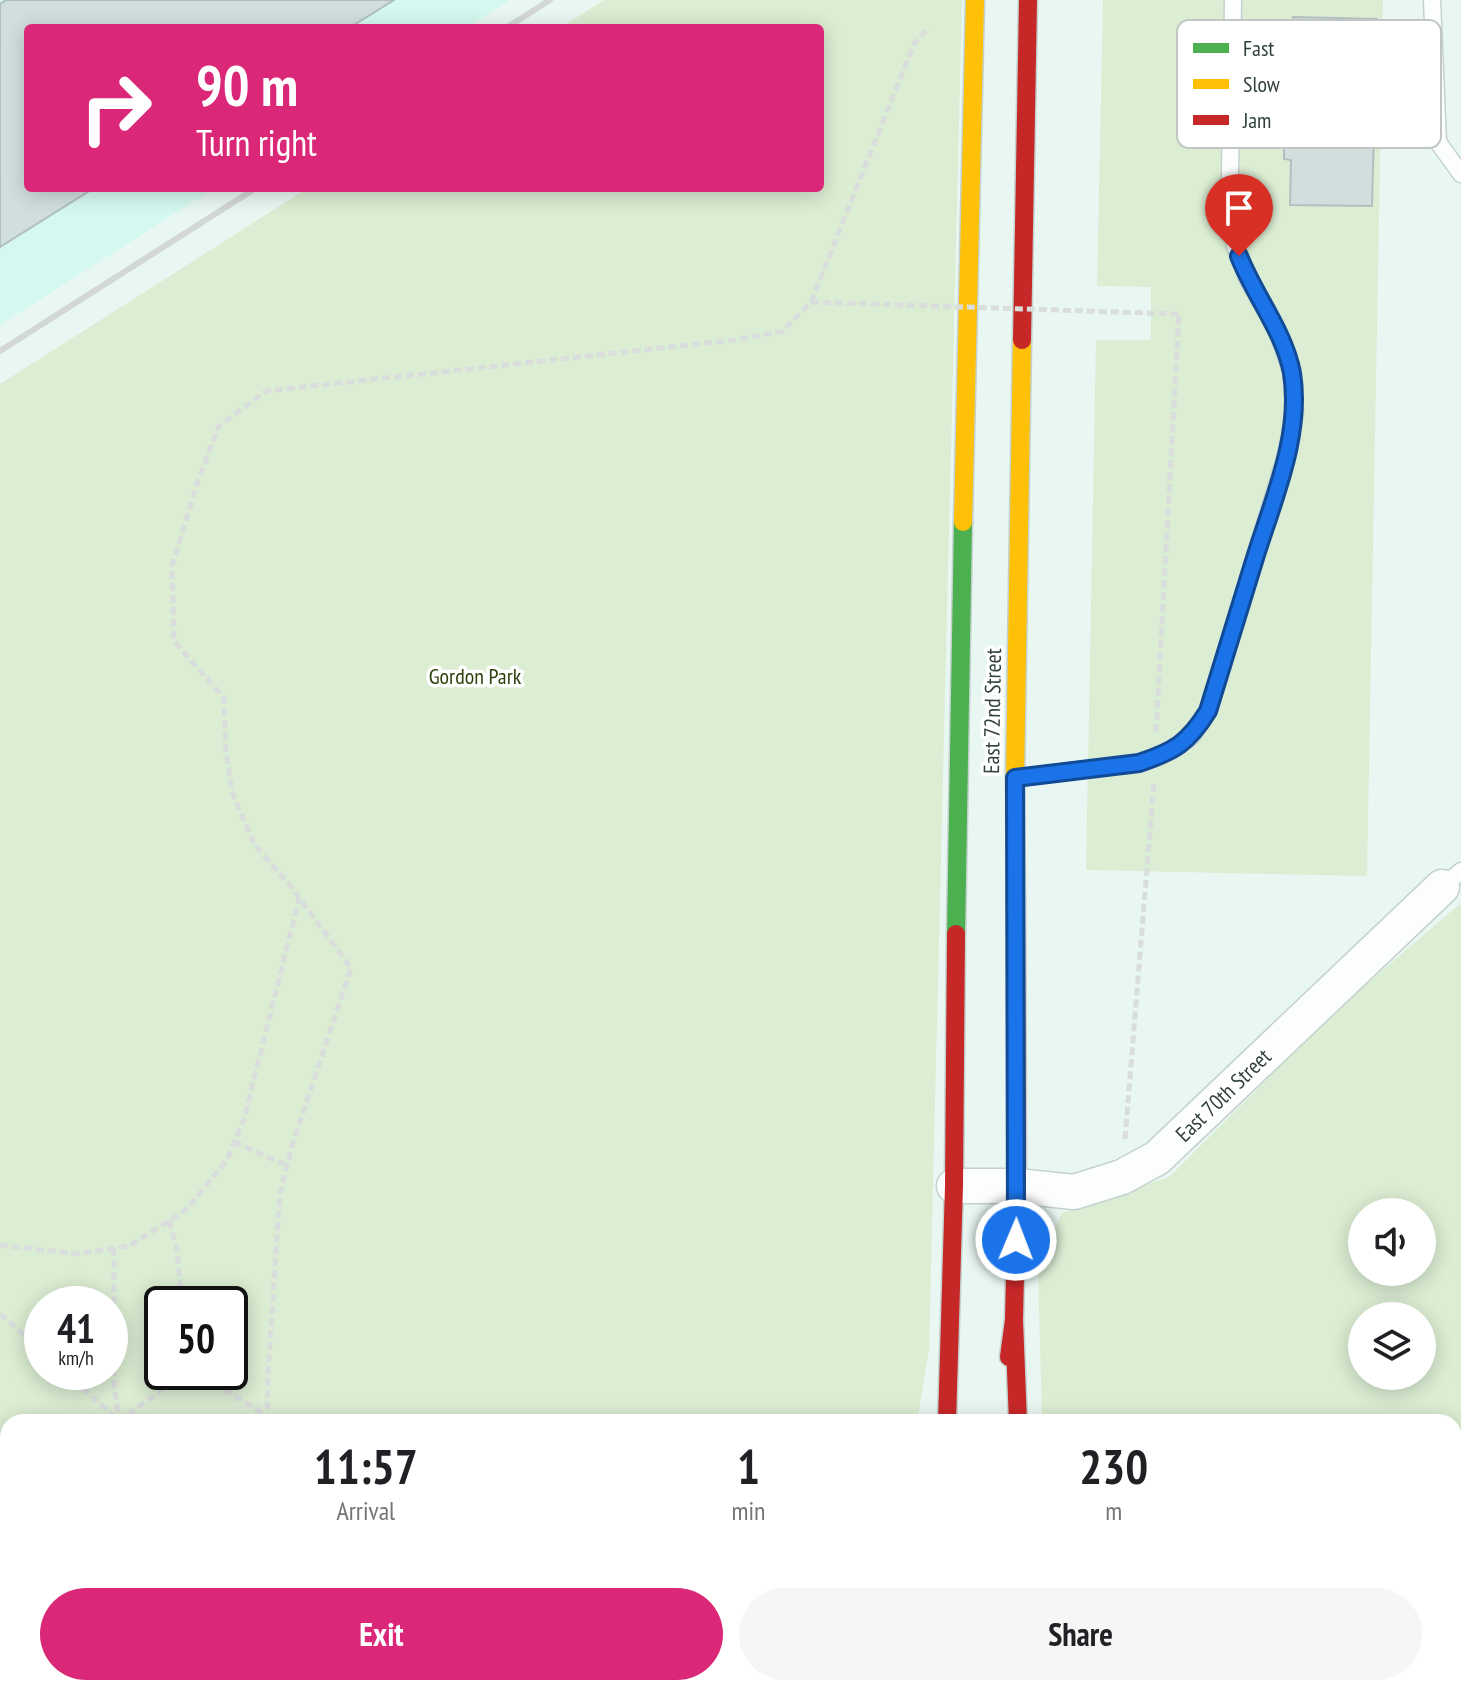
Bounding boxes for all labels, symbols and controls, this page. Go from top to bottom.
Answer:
legend [1177,20,1441,148]
text: Fast [1243,34,1274,62]
text: 90 m [196,49,298,121]
icon: right [64,56,168,160]
text: Slow [1243,70,1280,98]
text: Jam [1242,106,1271,134]
text: Turn right [196,119,317,166]
pin [1205,174,1273,256]
icon: arrive [1217,186,1261,230]
street label: East 72nd Street [977,648,1007,774]
park label: Gordon Park [429,662,522,690]
street label: East 70th Street [1169,1043,1277,1147]
position arrow [974,1198,1058,1282]
map controls [1348,1198,1436,1390]
button: sound [1348,1198,1436,1286]
speed limit sign: 50 [144,1286,248,1390]
text: 41 [57,1302,95,1354]
button: layers [1348,1302,1436,1390]
text: km/h [58,1345,94,1371]
text: 11:57 [314,1435,418,1497]
text: 1 [737,1435,760,1497]
text: 230 [1079,1435,1148,1497]
text: Arrival [336,1494,395,1527]
text: min [731,1494,765,1527]
text: m [1105,1494,1122,1527]
button: Exit [40,1588,723,1680]
button: Share [739,1588,1422,1680]

